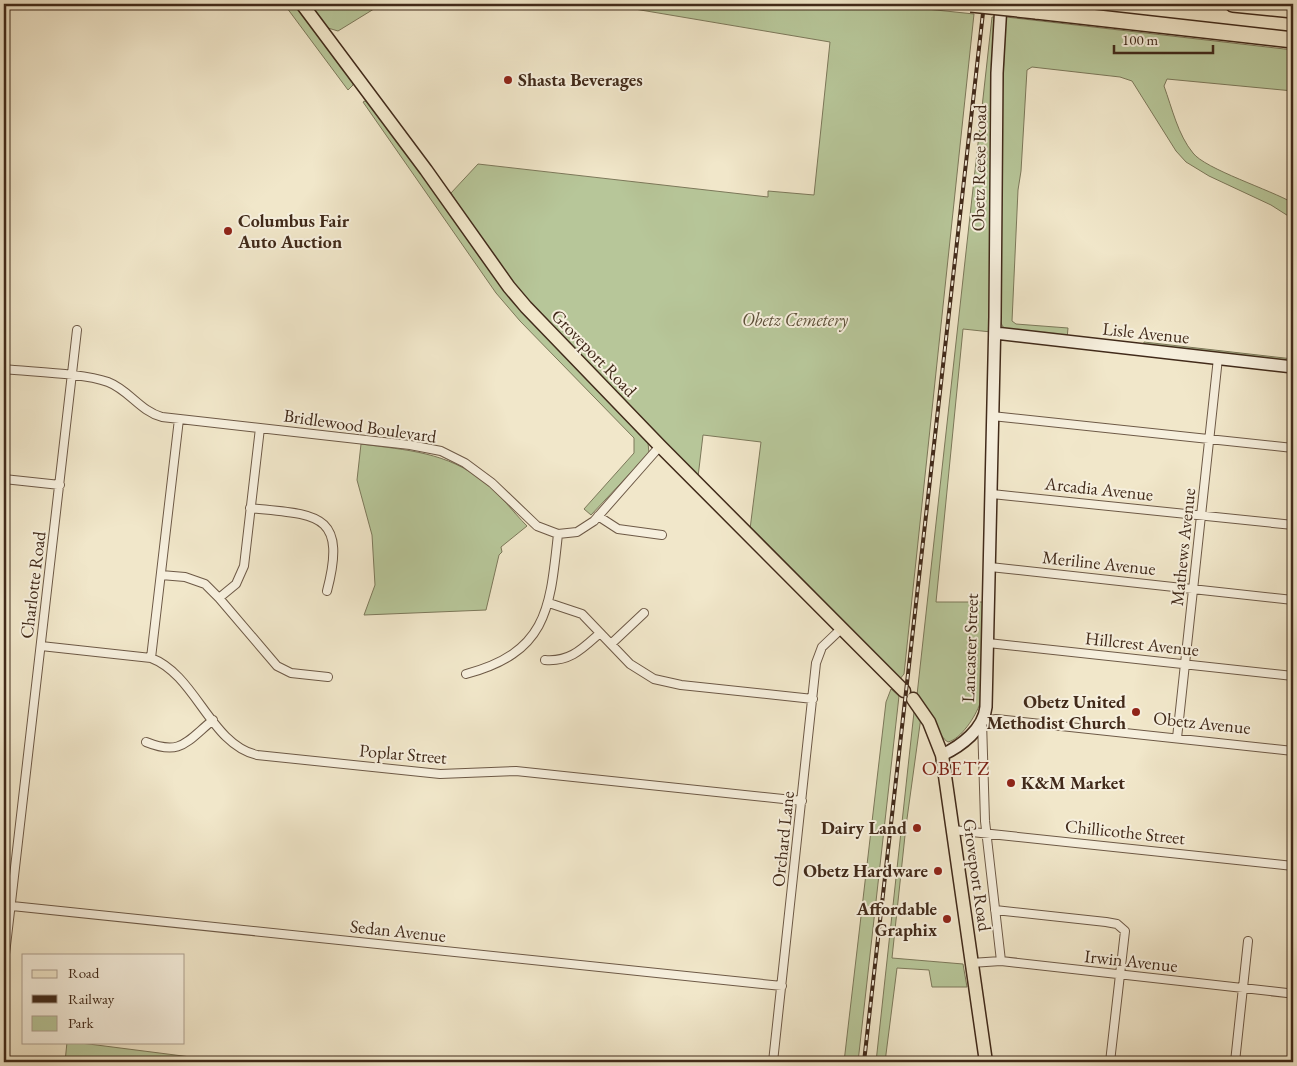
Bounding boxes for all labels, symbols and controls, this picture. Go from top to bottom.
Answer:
scale bar [1114,22,1213,54]
text: 100 m [1122,30,1159,49]
place label: Shasta Beverages [518,68,643,91]
marker: Shasta Beverages [502,74,514,86]
street label: Obetz Reese Road [966,103,991,232]
place label: Columbus Fair Auto Auction [237,209,350,253]
marker: Columbus Fair Auto Auction [222,225,234,237]
street label: Groveport Road [547,304,643,402]
park label: Obetz Cemetery [742,308,849,332]
street label: Lisle Avenue [1101,317,1191,349]
street label: Bridlewood Boulevard [282,403,439,448]
street label: Arcadia Avenue [1043,471,1154,506]
street label: Mathews Avenue [1165,487,1200,607]
street label: Charlotte Road [15,529,51,640]
street label: Meriline Avenue [1041,545,1157,580]
street label: Lancaster Street [956,593,983,703]
street label: Hillcrest Avenue [1084,626,1200,661]
place label: Obetz United Methodist Church [986,690,1126,734]
marker: Obetz United Methodist Church [1130,706,1142,718]
street label: Obetz Avenue [1152,706,1252,739]
street label: Poplar Street [358,738,448,769]
district label: OBETZ [922,755,990,781]
place label: K&M Market [1021,771,1125,794]
marker: K&M Market [1005,777,1017,789]
street label: Orchard Lane [766,790,799,888]
street label: Chillicothe Street [1064,814,1187,849]
place label: Dairy Land [821,816,907,839]
street label: Groveport Road [958,817,997,934]
marker: Dairy Land [911,822,923,834]
place label: Obetz Hardware [803,859,928,882]
marker: Obetz Hardware [932,865,944,877]
place label: Affordable Graphix [856,897,937,941]
marker: Affordable Graphix [941,913,953,925]
street label: Sedan Avenue [349,914,447,947]
street label: Irwin Avenue [1083,944,1179,977]
legend [22,954,185,1044]
text: Road [68,963,100,982]
text: Railway [68,989,115,1008]
text: Park [68,1013,95,1032]

